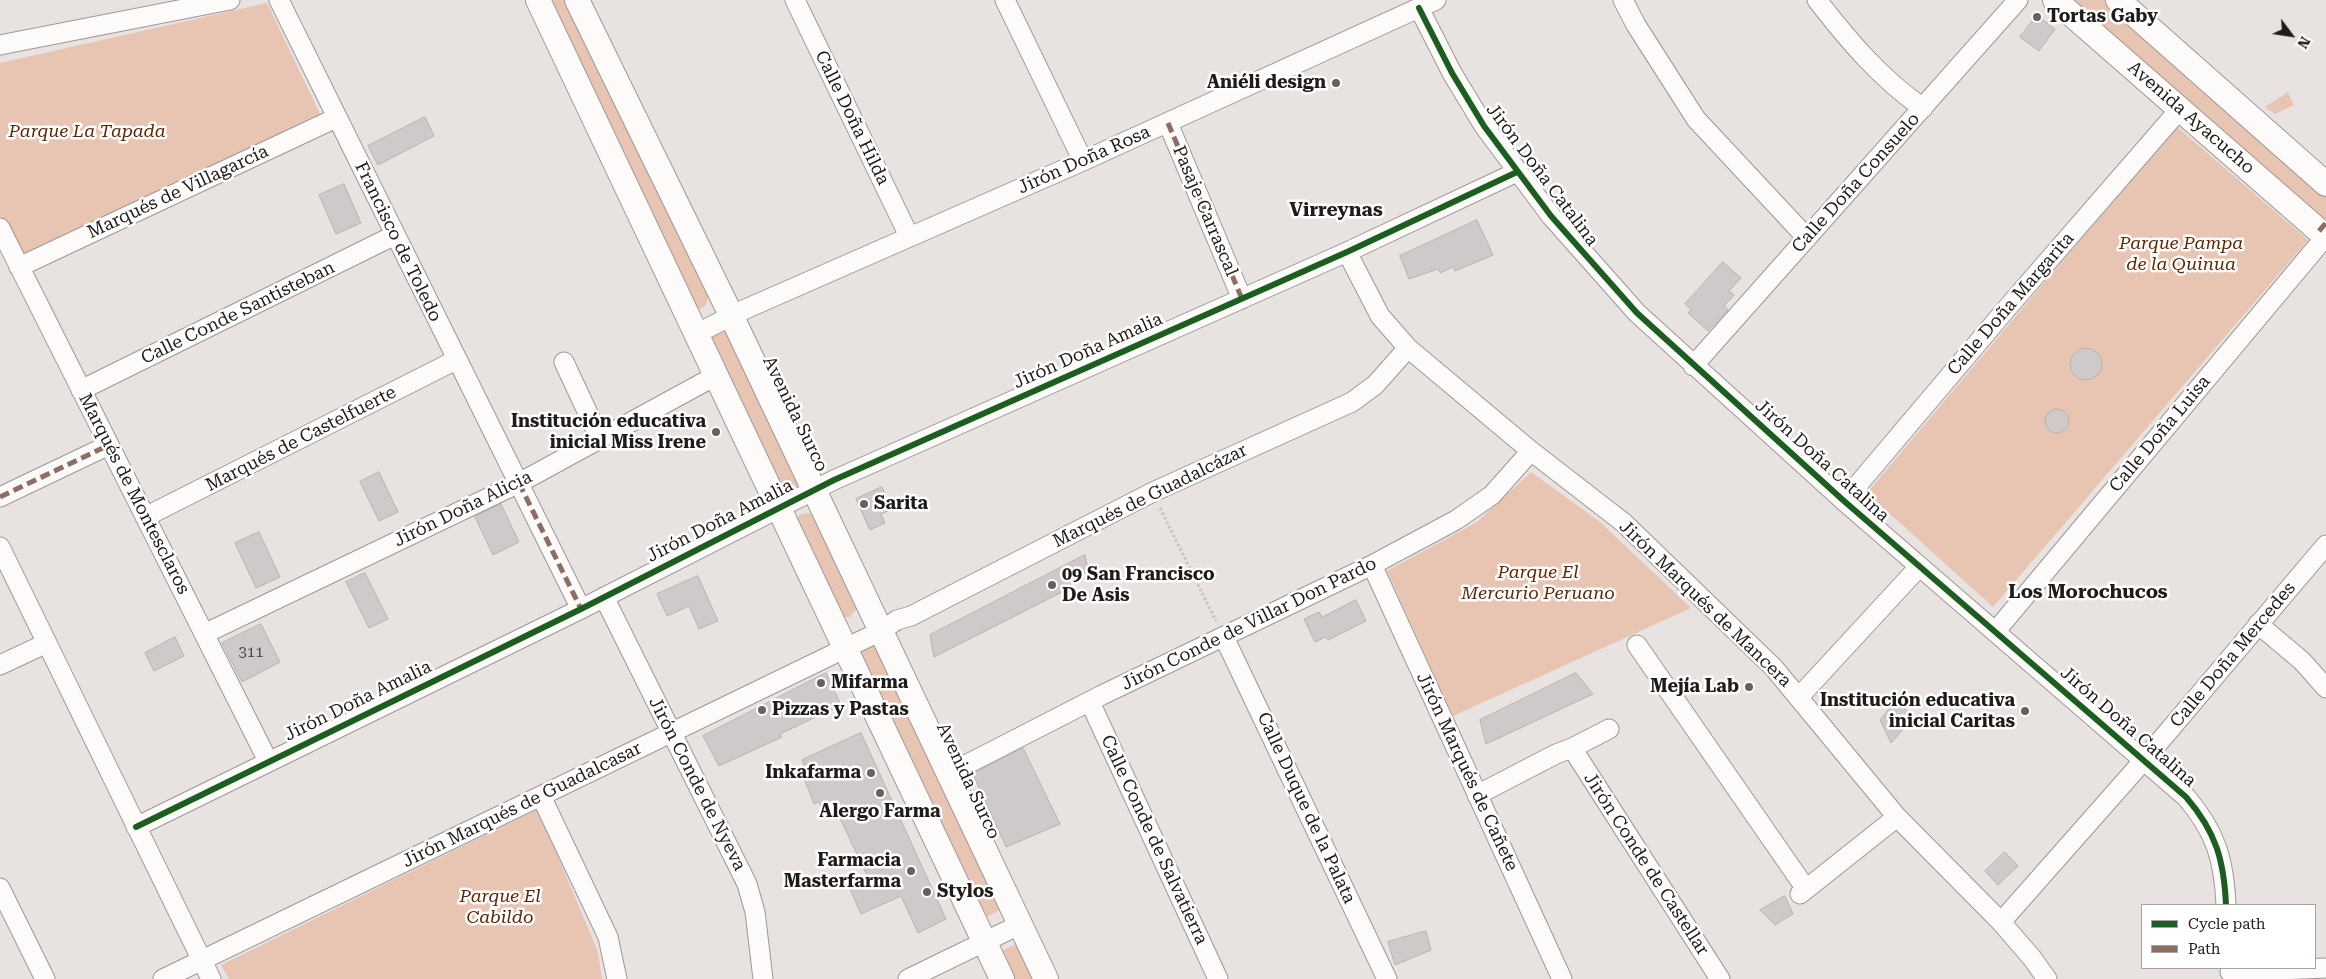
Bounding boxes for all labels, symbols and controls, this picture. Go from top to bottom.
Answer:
place label: Tortas Gaby [2047,6,2158,28]
north arrow [2266,10,2316,60]
marker: Tortas Gaby [2031,11,2043,23]
text: N [2294,34,2313,51]
street label: Calle Doña Hilda [810,47,894,189]
street label: Avenida Ayacucho [2123,57,2259,179]
place label: Aniéli design [1207,72,1326,94]
marker: Aniéli design [1330,77,1342,89]
street label: Jirón Doña Catalina [1481,99,1603,251]
street label: Calle Doña Consuelo [1787,109,1925,257]
park label: Parque La Tapada [9,121,165,143]
street label: Jirón Doña Rosa [1014,121,1154,199]
street label: Marqués de Villagarcía [84,141,272,243]
street label: Pasaje Carrascal [1168,142,1242,280]
street label: Francisco de Toledo [350,159,446,325]
district label: Virreynas [1289,199,1383,221]
street label: Calle Doña Margarita [1943,228,2079,380]
park label: Parque Pampa de la Quinua [2119,233,2243,276]
street label: Calle Conde Santisteban [138,257,338,369]
street label: Jirón Doña Amalia [1010,308,1166,394]
street label: Avenida Surco [758,353,832,475]
street label: Calle Doña Luisa [2105,371,2215,497]
street label: Marqués de Castelfuerte [202,382,400,496]
street label: Marqués de Montesclaros [74,390,194,598]
street label: Jirón Doña Catalina [1751,395,1893,527]
place label: Institución educativa inicial Miss Irene [511,411,706,454]
marker: Institución educativa inicial Miss Irene [710,426,722,438]
street label: Marqués de Guadalcázar [1049,440,1251,552]
street label: Jirón Doña Alicia [390,466,536,552]
street label: Jirón Doña Amalia [643,475,797,567]
place label: Sarita [874,493,928,515]
marker: Sarita [858,498,870,510]
street label: Jirón Marqués de Mancera [1614,516,1796,692]
street label: Jirón Conde de Villar Don Pardo [1118,553,1380,695]
park label: Parque El Mercurio Peruano [1461,562,1615,604]
place label: 09 San Francisco De Asis [1062,564,1215,606]
street label: Calle Doña Mercedes [2166,578,2300,732]
marker: 09 San Francisco De Asis [1046,579,1058,591]
district label: Los Morochucos [2008,581,2168,603]
house number: 311 [238,644,264,662]
street label: Jirón Doña Amalia [281,656,435,746]
street label: Jirón Doña Catalina [2056,662,2200,792]
street label: Jirón Marqués de Cañete [1411,669,1523,875]
place label: Mifarma [831,672,908,694]
place label: Mejía Lab [1650,676,1739,698]
marker: Mifarma [815,677,827,689]
marker: Mejía Lab [1743,681,1755,693]
place label: Institución educativa inicial Caritas [1820,690,2015,732]
street label: Jirón Conde de Nyeva [644,694,750,874]
place label: Pizzas y Pastas [772,699,909,721]
marker: Pizzas y Pastas [756,704,768,716]
marker: Institución educativa inicial Caritas [2019,705,2031,717]
street label: Calle Duque de la Palata [1252,709,1360,907]
street label: Avenida Surco [932,719,1004,843]
street label: Calle Conde de Salvatierra [1096,732,1212,948]
street label: Jirón Marqués de Guadalcasar [399,738,645,872]
place label: Inkafarma [765,762,861,784]
marker: Inkafarma [865,767,877,779]
street label: Jirón Conde de Castellar [1579,769,1713,959]
marker: Alergo Farma [874,787,886,799]
place label: Alergo Farma [819,801,941,823]
place label: Farmacia Masterfarma [784,850,901,892]
marker: Farmacia Masterfarma [905,865,917,877]
place label: Stylos [937,881,994,903]
park label: Parque El Cabildo [459,886,541,929]
marker: Stylos [921,886,933,898]
legend [2141,904,2316,969]
text: Cycle path [2188,915,2265,933]
text: Path [2188,940,2221,958]

